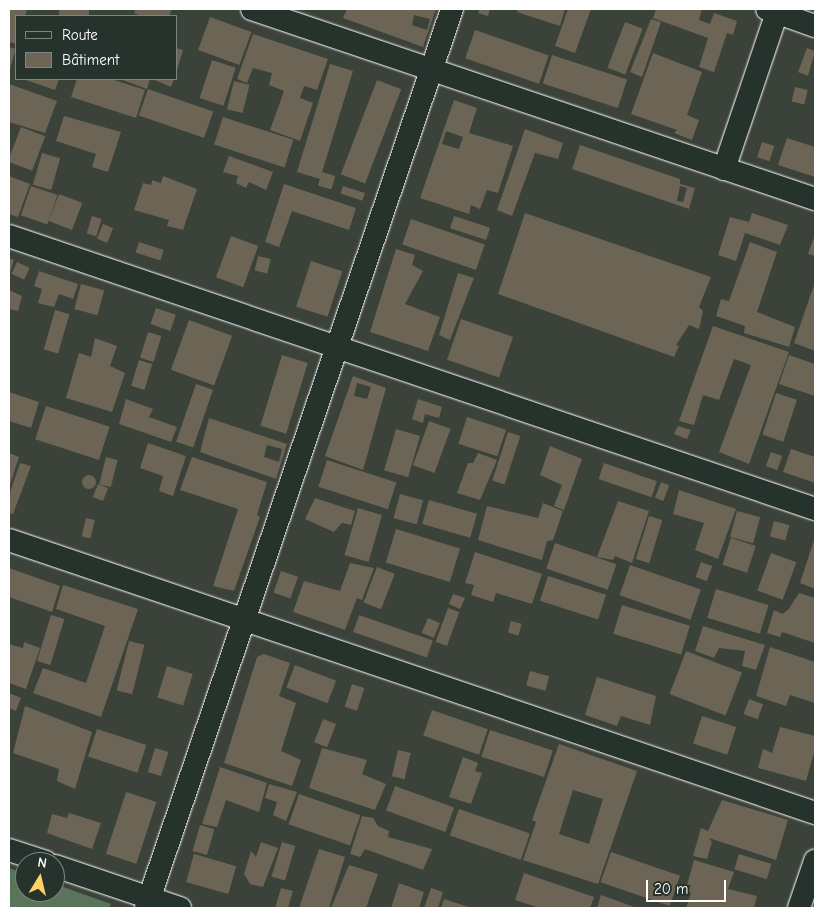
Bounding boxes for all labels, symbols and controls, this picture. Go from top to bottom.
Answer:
legend [15,15,178,80]
text: Route [62,26,98,44]
text: Bâtiment [62,51,119,69]
north arrow [15,852,65,902]
text: N [36,854,48,872]
scale bar [649,870,729,902]
text: 20 m [654,880,688,898]

